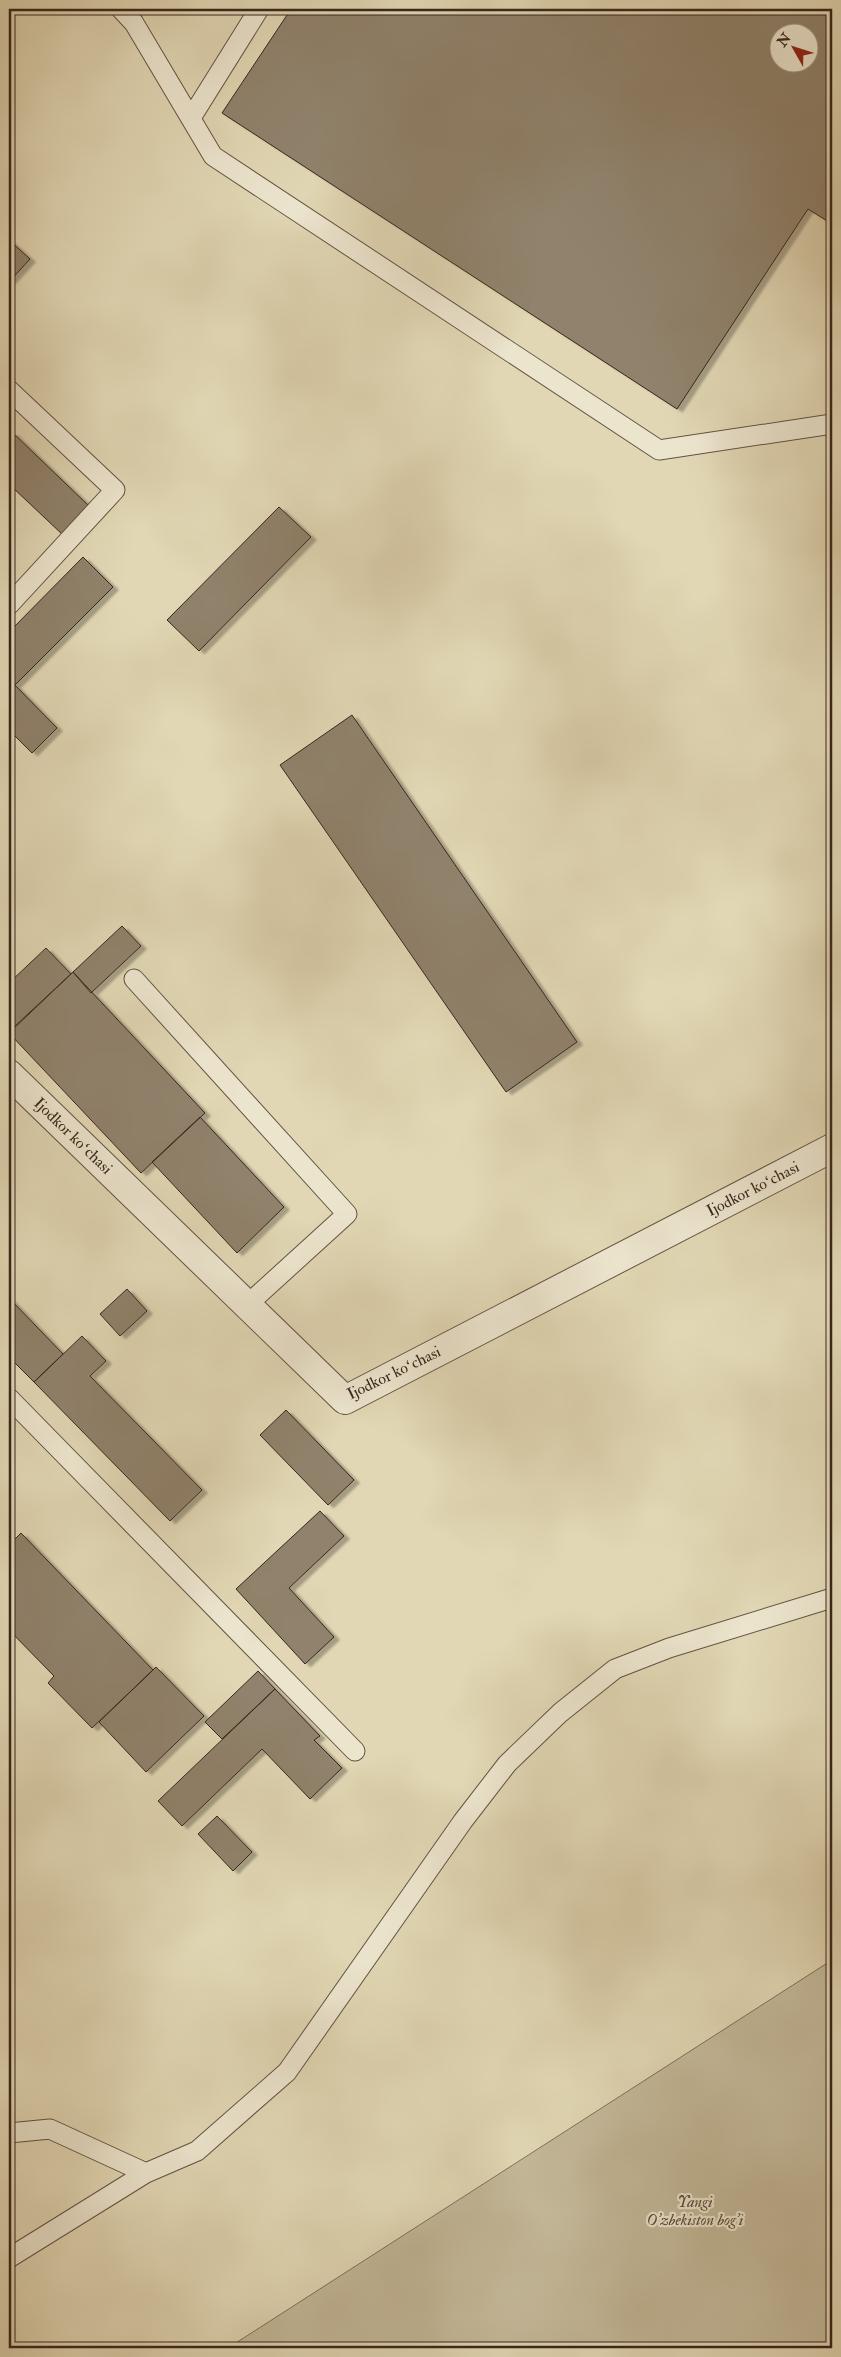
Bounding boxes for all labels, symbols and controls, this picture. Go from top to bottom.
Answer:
north arrow [768,22,818,72]
text: N [773,30,795,51]
street label: Ijodkor koʻchasi [29,1093,117,1179]
street label: Ijodkor koʻchasi [703,1157,803,1221]
street label: Ijodkor koʻchasi [344,1342,444,1404]
park label: Yangi O'zbekiston bog'i [647,2192,744,2230]

